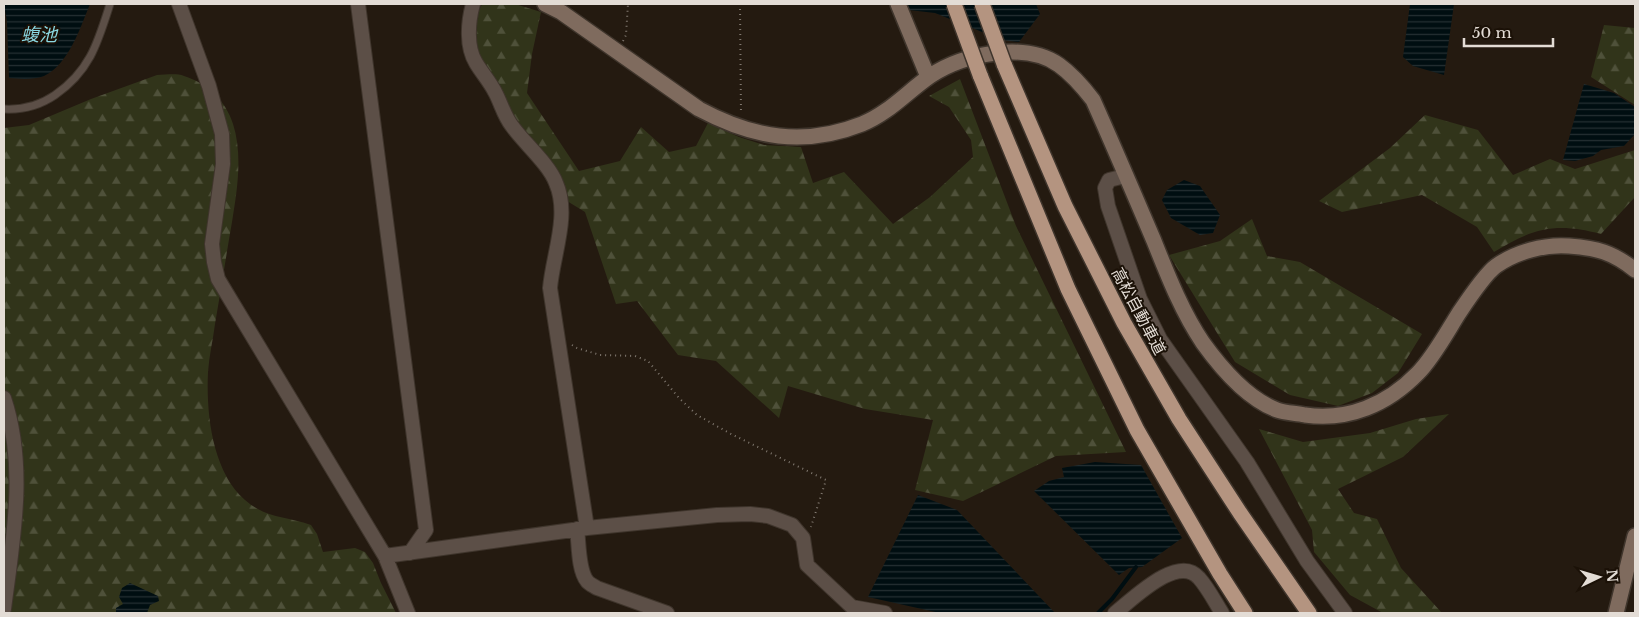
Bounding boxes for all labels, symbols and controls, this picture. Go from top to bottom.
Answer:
scale bar [1464,15,1553,47]
text: 50 m [1472,23,1512,42]
water label: 蝮池 [21,24,59,46]
street label: 高松自動車道 [1108,264,1170,358]
north arrow [1574,552,1624,602]
text: N [1602,569,1621,583]

